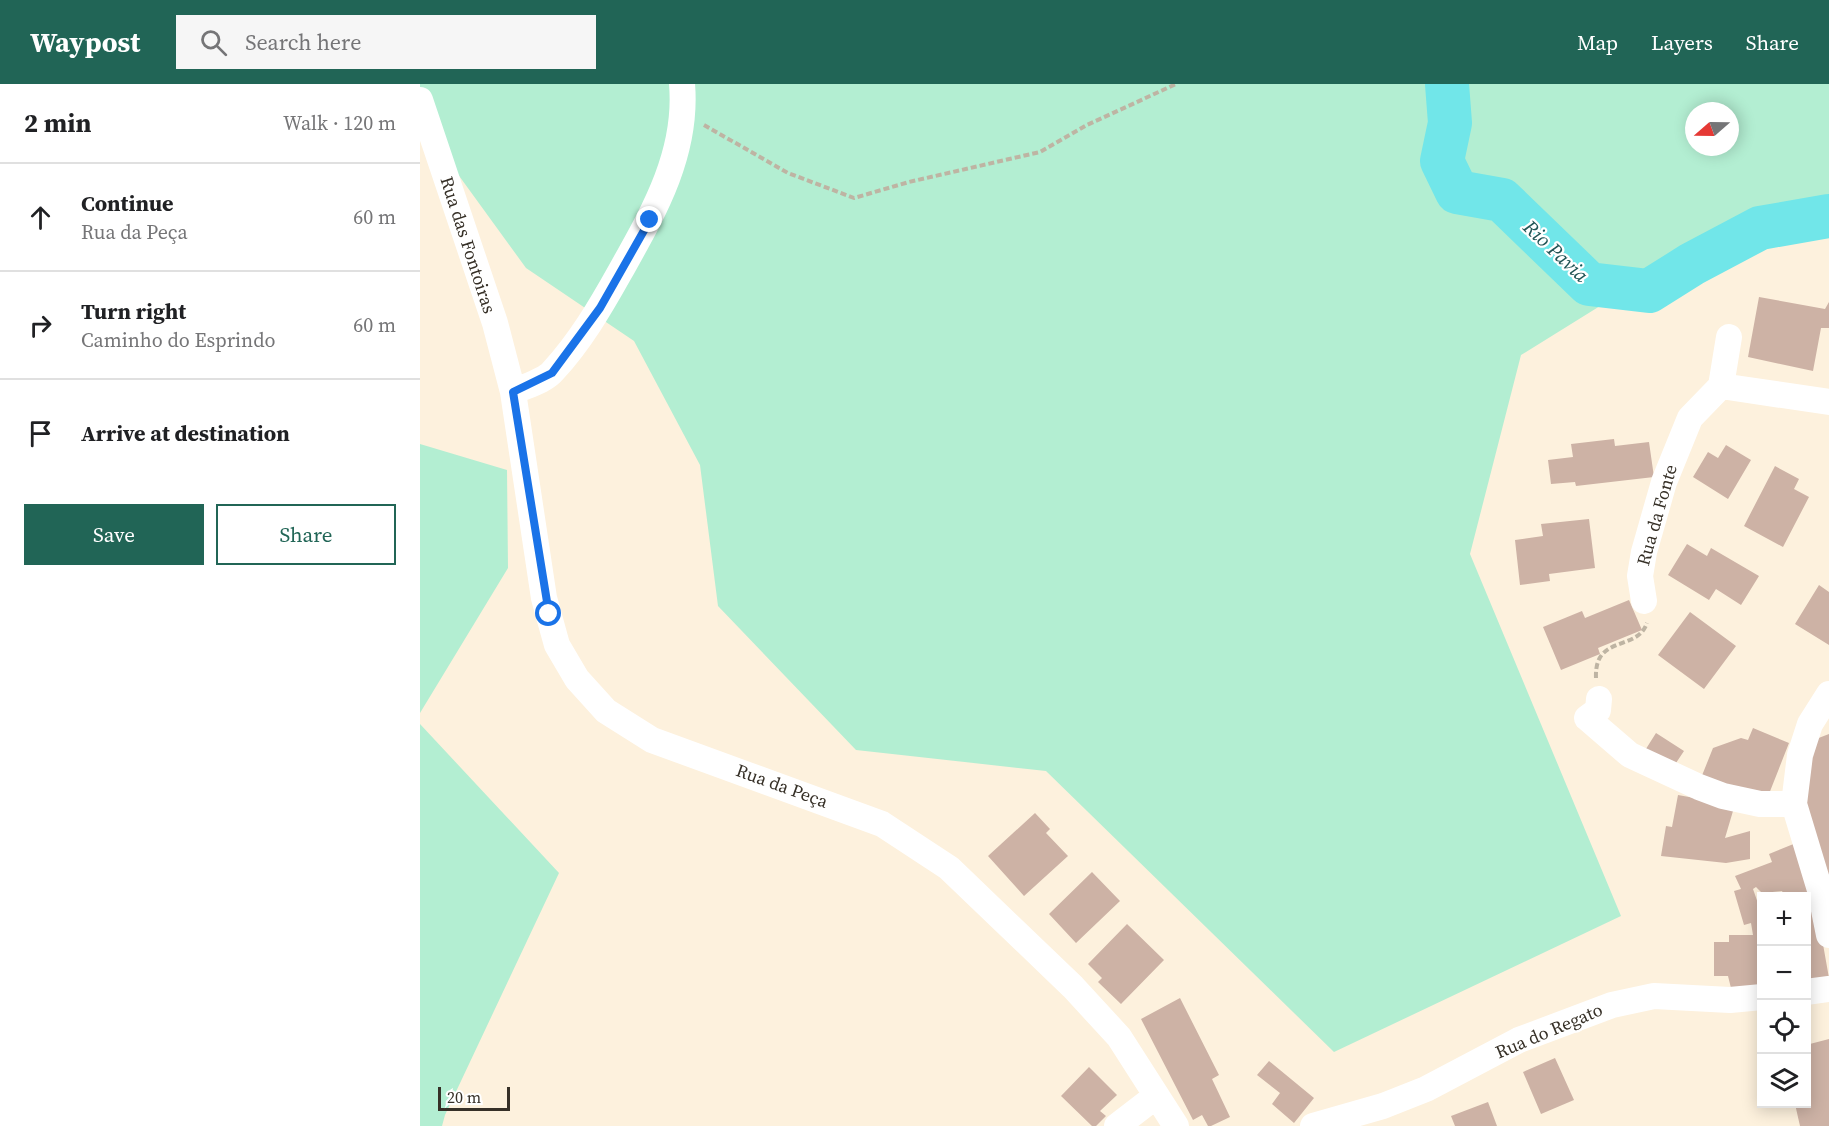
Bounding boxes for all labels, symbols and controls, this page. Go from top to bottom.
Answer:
search box [176,15,596,69]
text: Waypost [30,23,140,61]
icon: search [197,26,230,59]
text: Search here [245,27,361,57]
text: Map [1577,28,1618,57]
text: Layers [1651,28,1713,57]
text: Share [1746,28,1799,57]
north arrow [1685,102,1739,156]
text: 2 min [24,105,91,141]
text: Walk · 120 m [283,109,396,137]
street label: Rua das Fontoiras [435,173,502,317]
text: Continue [81,188,174,218]
icon: ahead [24,201,57,234]
text: 60 m [353,203,396,231]
route end [636,206,662,232]
water label: Rio Pavia [1516,213,1595,289]
text: Rua da Peça [81,218,188,246]
text: Turn right [81,296,186,326]
icon: right [24,309,57,342]
text: 60 m [353,311,396,339]
text: Caminho do Esprindo [81,326,276,354]
icon: arrive [24,417,57,450]
text: Arrive at destination [81,418,290,448]
street label: Rua da Fonte [1630,461,1683,568]
button: Save [24,504,204,565]
button: Share [216,504,396,565]
route start [535,600,561,626]
street label: Rua da Peça [733,757,832,814]
map controls [1757,892,1811,1108]
button: + [1757,892,1811,946]
button: − [1757,946,1811,1000]
street label: Rua do Regato [1491,997,1606,1064]
button: locate [1757,1000,1811,1054]
button: layers [1757,1054,1811,1108]
scale bar [438,1084,510,1112]
text: 20 m [447,1086,481,1108]

